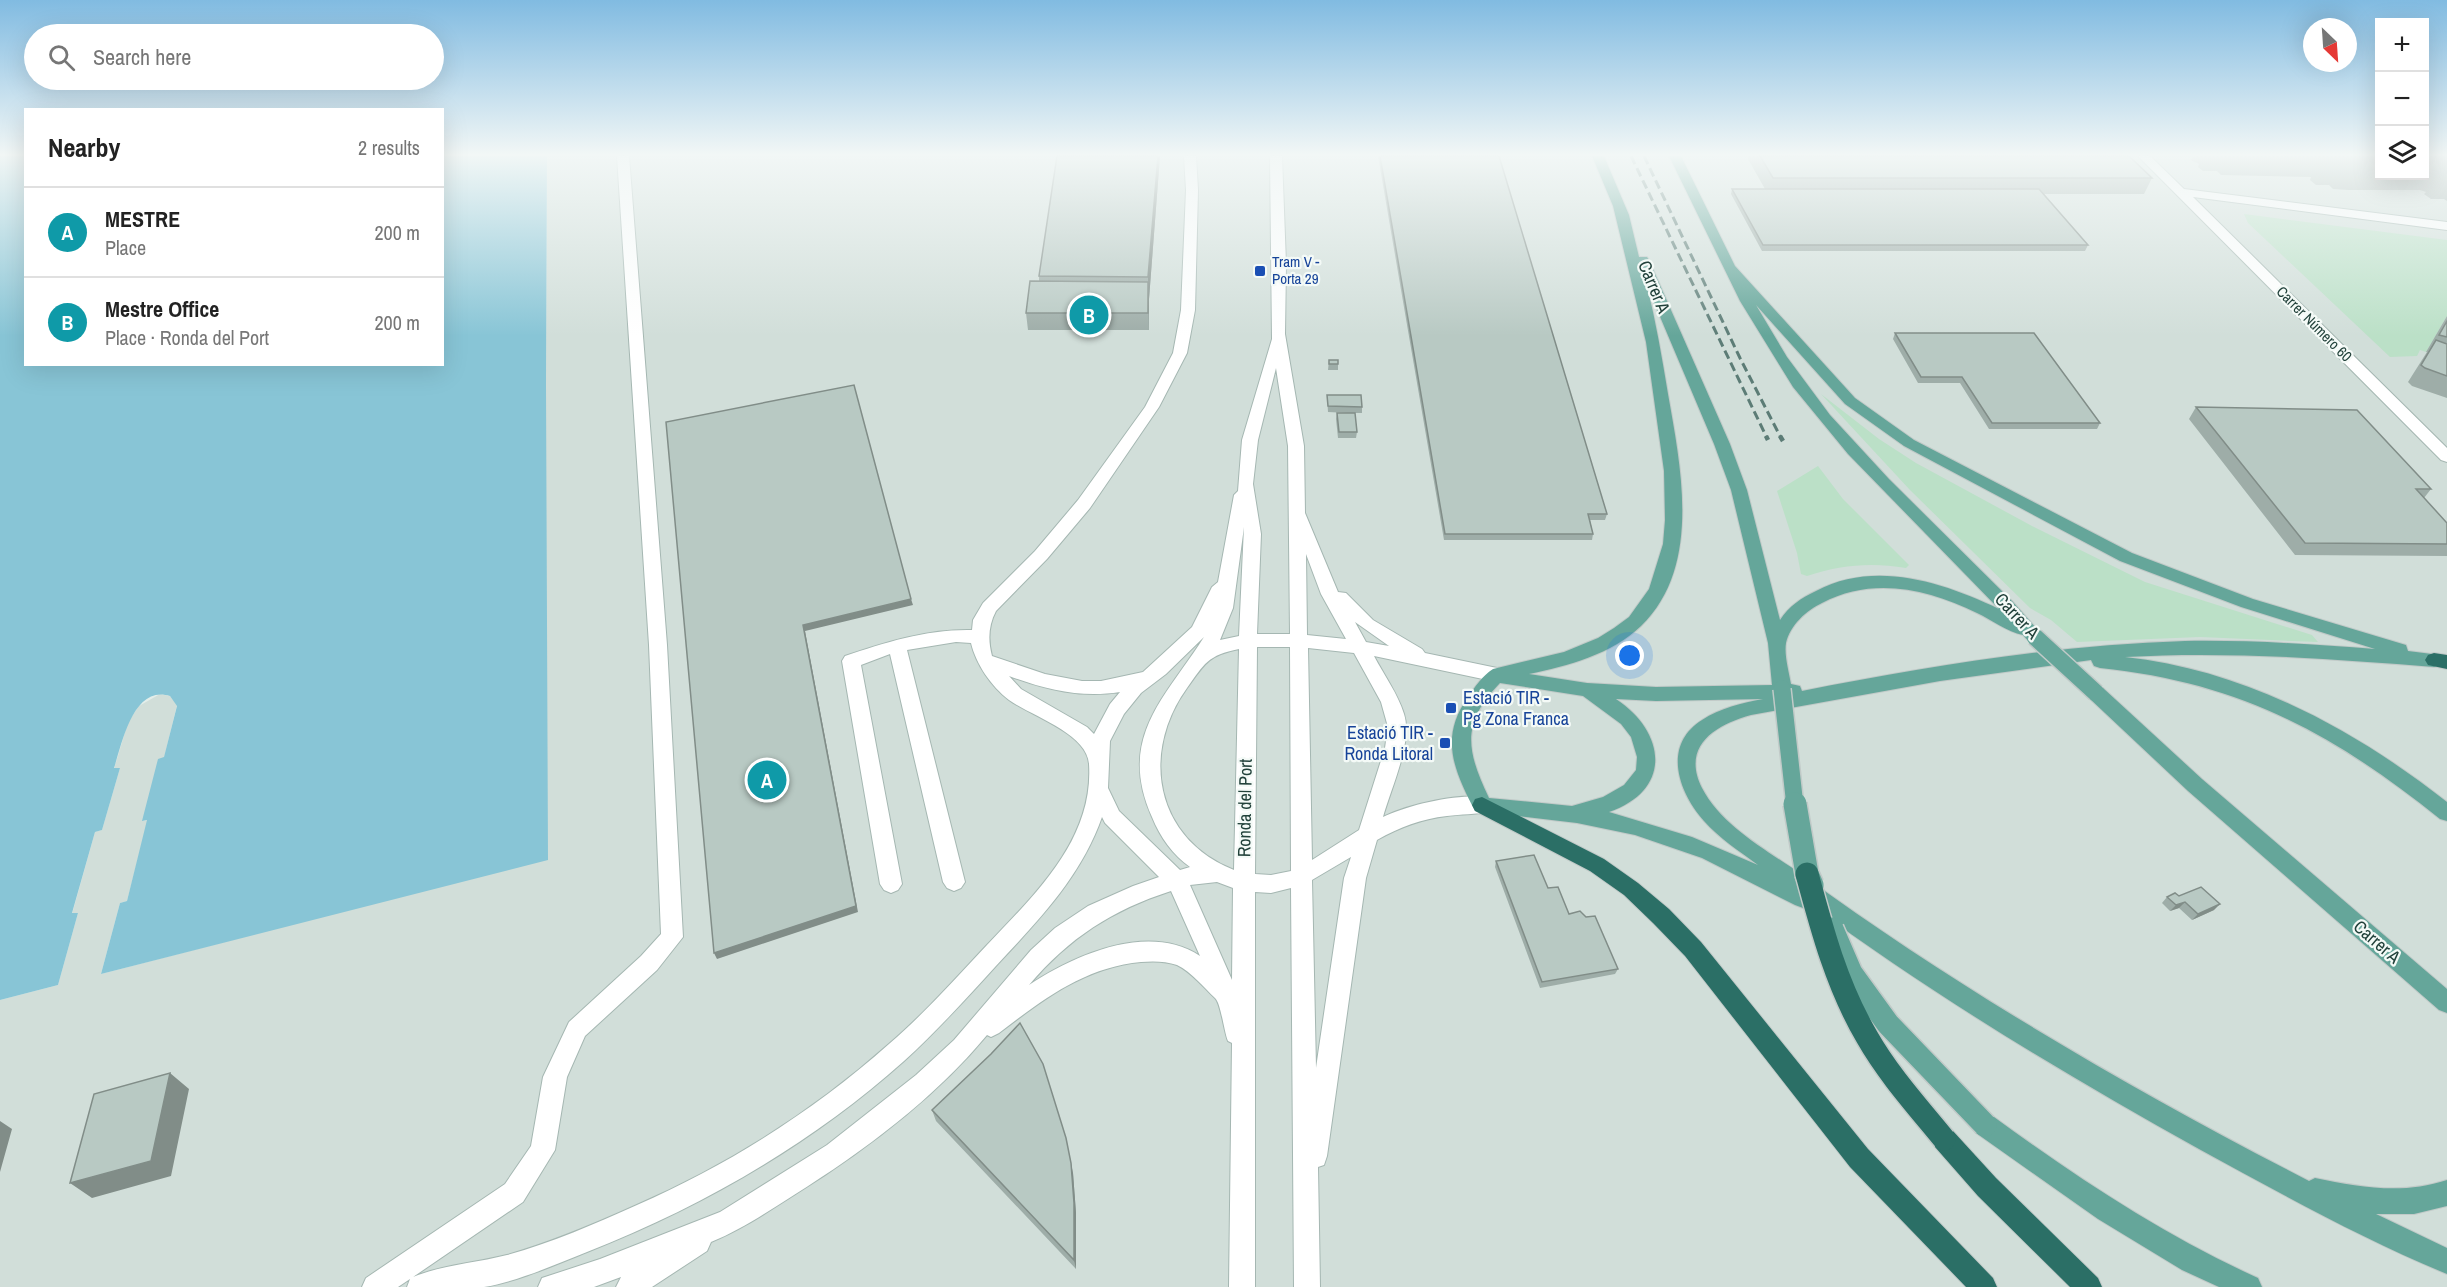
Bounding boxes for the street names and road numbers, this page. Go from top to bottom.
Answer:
street label: Carrer A [1632,257,1677,317]
street label: Carrer Número 60 [2272,281,2357,366]
street label: Carrer A [1989,587,2045,644]
street label: Ronda del Port [1231,759,1258,857]
street label: Carrer A [2348,914,2406,969]

